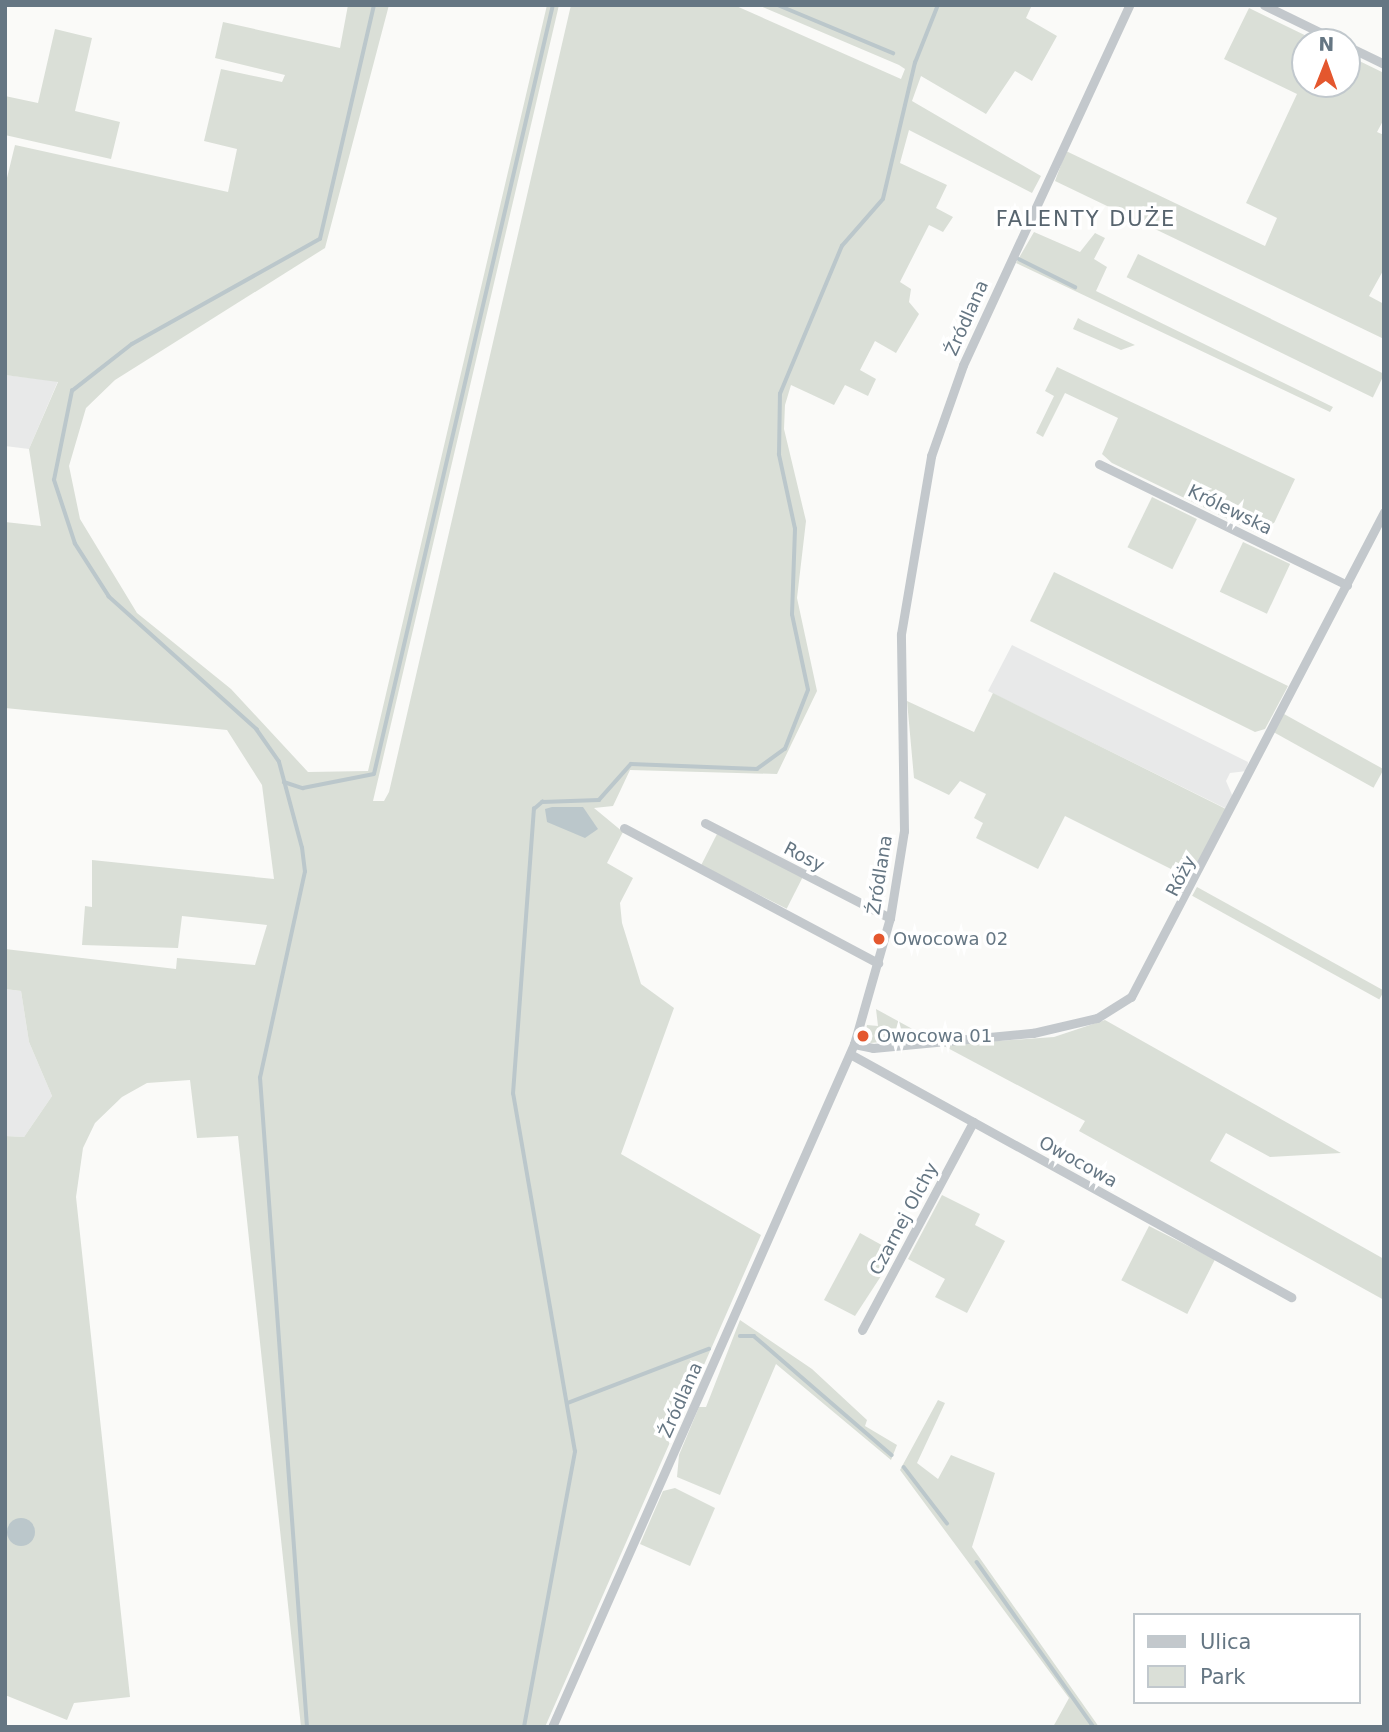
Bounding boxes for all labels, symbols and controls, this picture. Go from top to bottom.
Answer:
north arrow [1291,28,1361,98]
text: N [1318,33,1334,55]
district label: FALENTY DUŻE [997,206,1175,232]
street label: Źródlana [941,277,993,359]
street label: Królewska [1184,480,1276,540]
street label: Źródlana [863,834,897,916]
street label: Rosy [780,838,828,876]
street label: Róży [1162,852,1200,900]
place label: Owocowa 02 [893,928,1008,950]
marker: Owocowa 02 [871,931,887,947]
place label: Owocowa 01 [877,1025,992,1047]
marker: Owocowa 01 [855,1028,871,1044]
street label: Owocowa [1035,1132,1121,1192]
street label: Czarnej Olchy [865,1159,943,1279]
street label: Źródlana [655,1359,707,1441]
legend [1134,1613,1361,1704]
text: Ulica [1200,1630,1251,1654]
text: Park [1200,1665,1245,1689]

